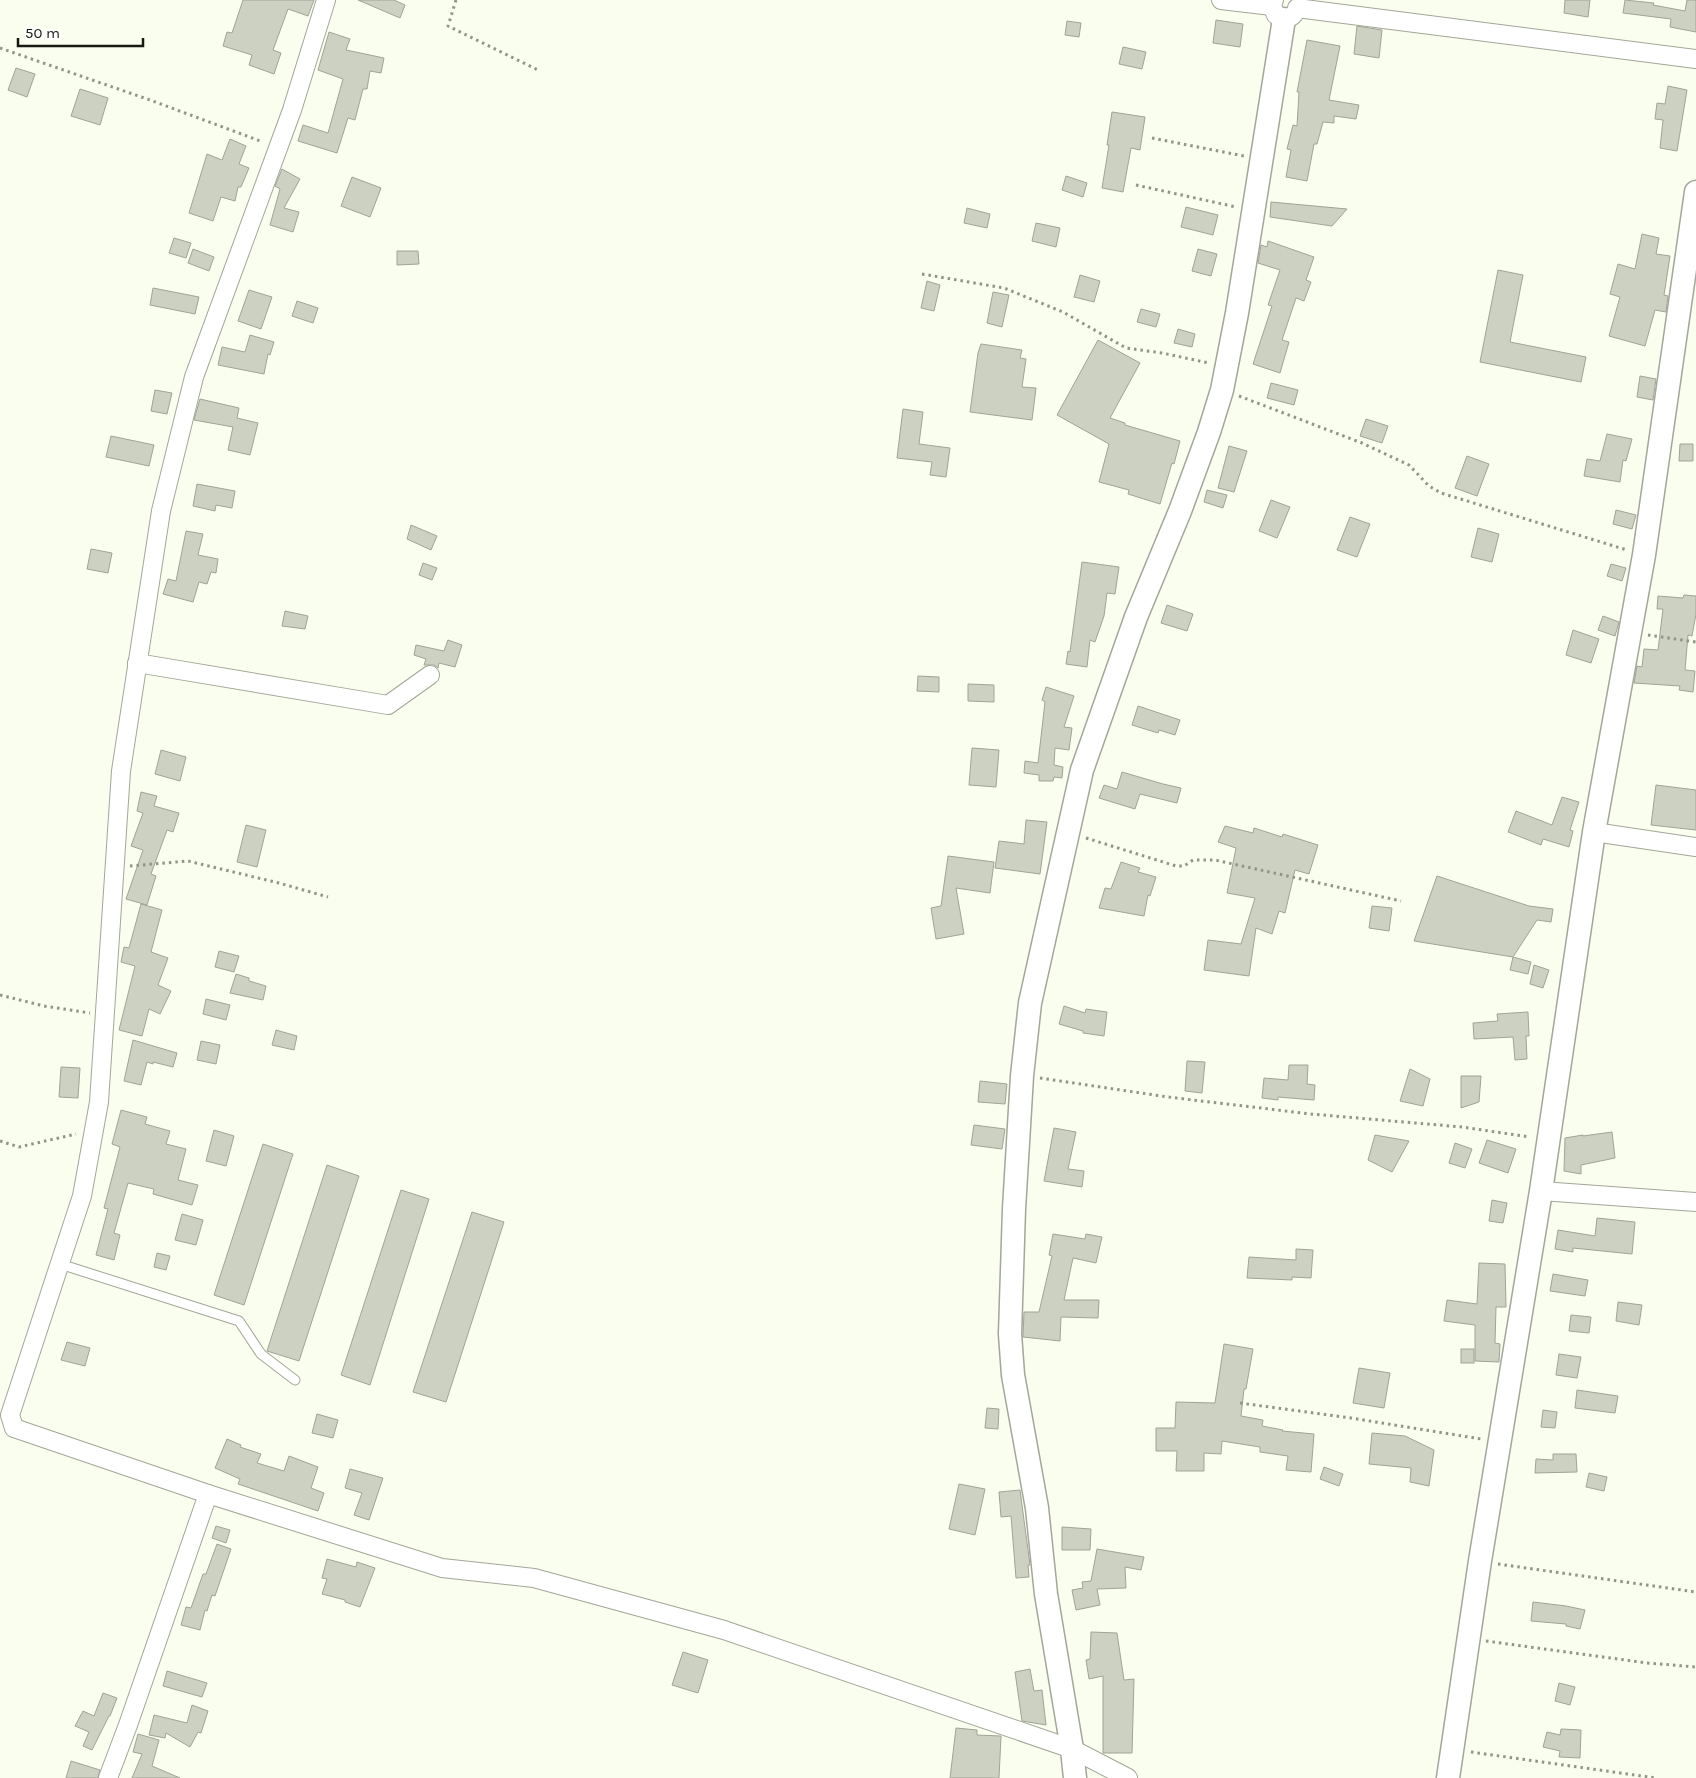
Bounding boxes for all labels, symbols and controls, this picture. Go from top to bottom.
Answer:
scale bar [18,15,142,47]
text: 50 m [25,24,60,42]

